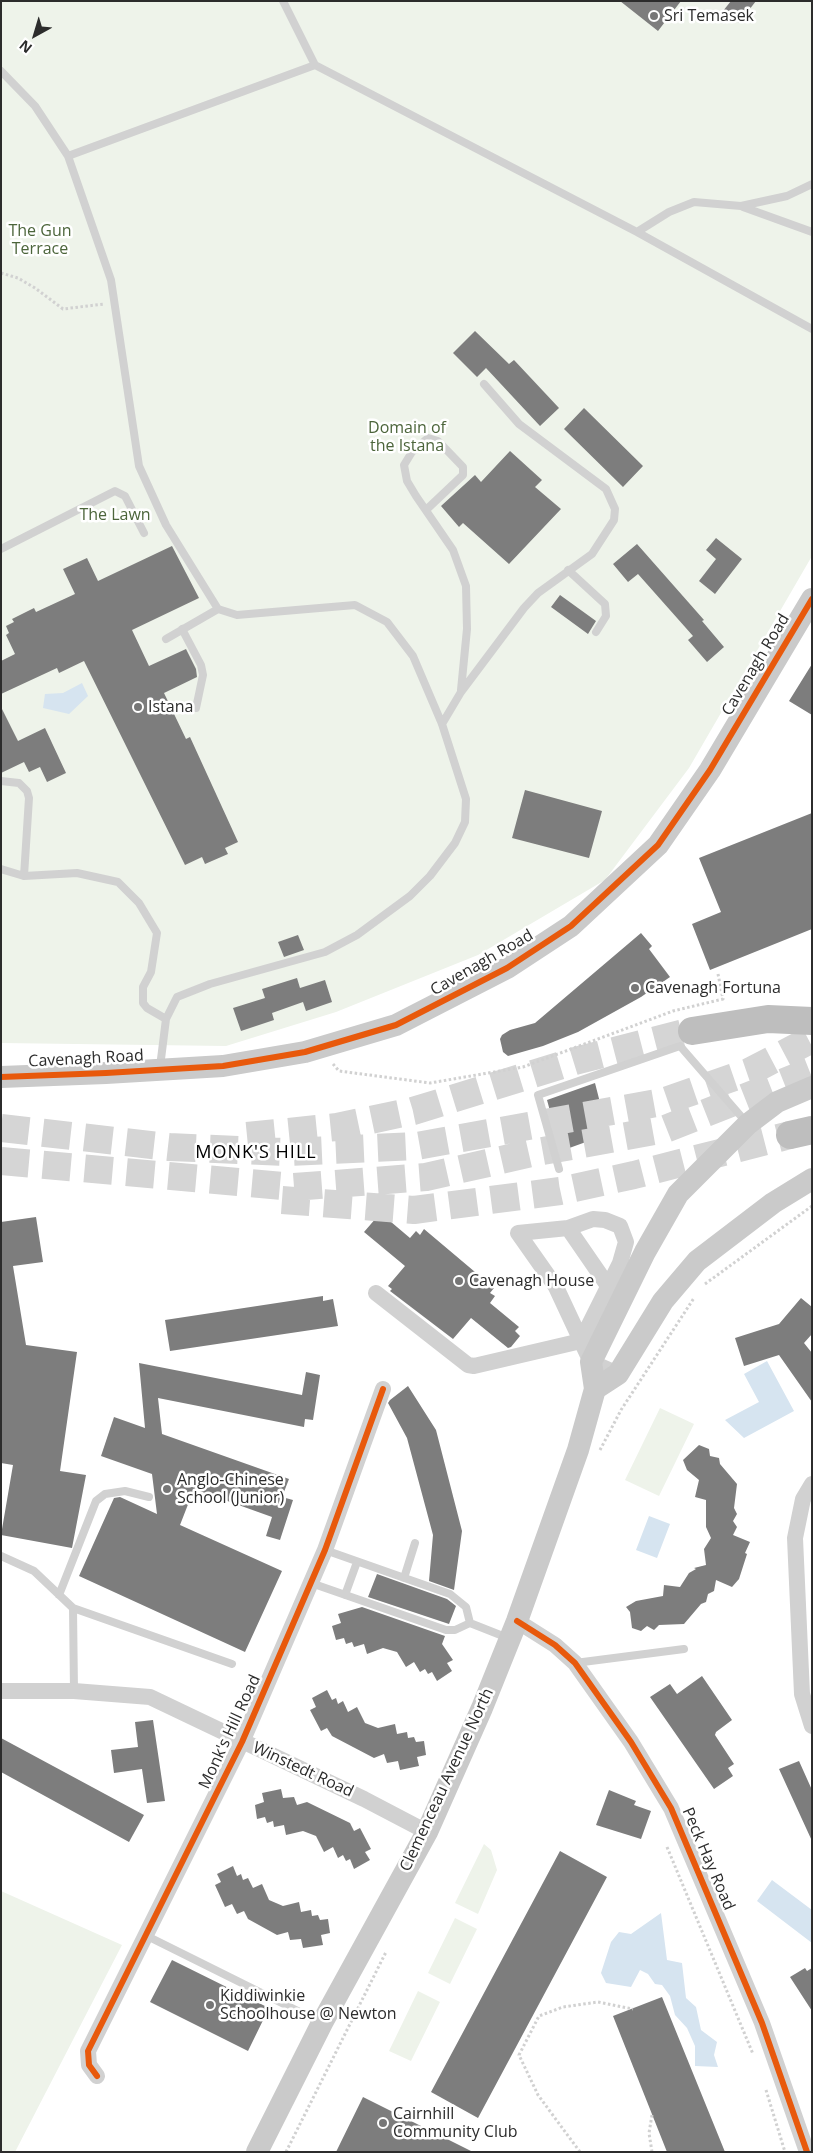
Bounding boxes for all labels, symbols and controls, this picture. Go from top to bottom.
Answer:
place label: Sri Temasek [664,6,754,26]
north arrow [10,10,60,60]
marker: Sri Temasek [648,10,660,22]
text: N [15,36,36,58]
park label: The Gun Terrace [8,221,72,259]
park label: Domain of the Istana [368,418,446,456]
park label: The Lawn [79,505,151,525]
street label: Cavenagh Road [718,611,794,719]
place label: Istana [148,697,193,717]
marker: Istana [132,701,144,713]
street label: Cavenagh Road [427,926,537,1000]
place label: Cavenagh Fortuna [645,978,781,998]
marker: Cavenagh Fortuna [629,982,641,994]
street label: Cavenagh Road [28,1046,144,1072]
district label: MONK'S HILL [194,1142,318,1164]
place label: Cavenagh House [469,1271,594,1291]
marker: Cavenagh House [453,1275,465,1287]
place label: Anglo-Chinese School (Junior) [177,1470,284,1508]
marker: Anglo-Chinese School (Junior) [161,1483,173,1495]
street label: Monk's Hill Road [195,1672,265,1792]
street label: Clemenceau Avenue North [396,1685,498,1875]
street label: Winstedt Road [250,1738,356,1802]
street label: Peck Hay Road [678,1805,738,1913]
place label: Kiddiwinkie Schoolhouse @ Newton [220,1986,397,2024]
marker: Kiddiwinkie Schoolhouse @ Newton [204,1999,216,2011]
place label: Cairnhill Community Club [393,2104,518,2142]
marker: Cairnhill Community Club [377,2117,389,2129]

